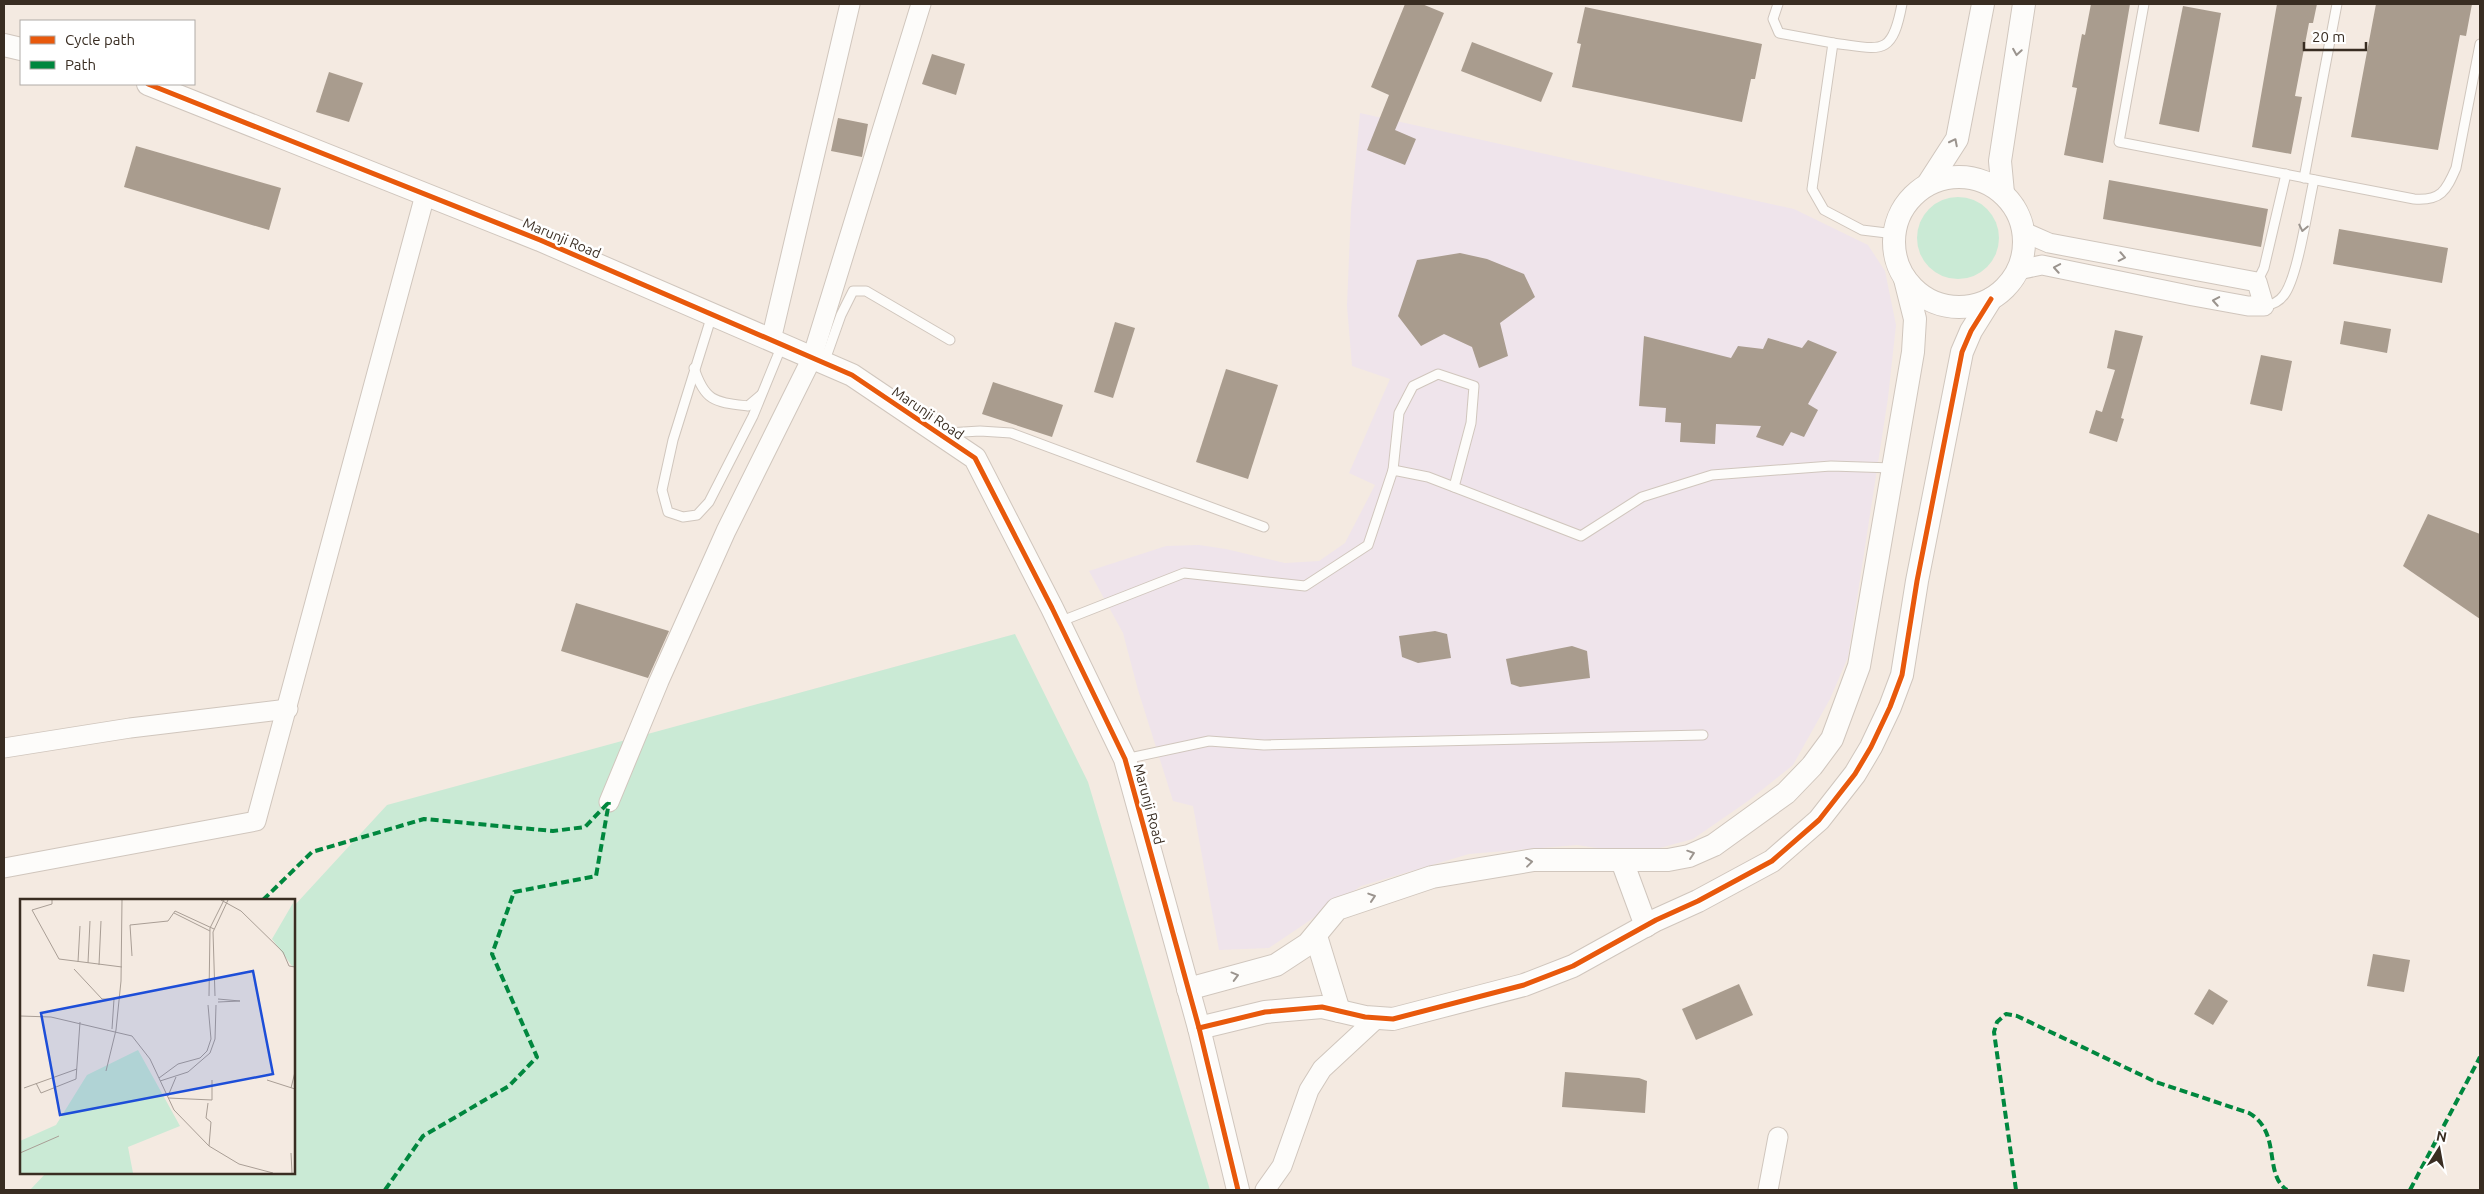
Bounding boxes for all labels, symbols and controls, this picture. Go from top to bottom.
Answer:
legend [20,20,195,85]
scale bar [2304,20,2366,52]
text: 20 m [2312,28,2345,45]
text: Cycle path [65,31,135,48]
one-way arrow [2012,48,2023,56]
text: Path [65,56,96,73]
one-way arrow [1948,138,1958,147]
street label: Marunji Road [521,214,603,262]
one-way arrow [2299,223,2309,232]
one-way arrow [2117,251,2126,262]
one-way arrow [2053,263,2061,273]
one-way arrow [2212,296,2221,306]
street label: Marunji Road [889,383,967,443]
street label: Marunji Road [1131,762,1167,846]
one-way arrow [1686,850,1695,860]
one-way arrow [1525,857,1534,867]
one-way arrow [1367,893,1375,903]
inset map [20,899,295,1174]
one-way arrow [1231,971,1239,981]
north arrow [2414,1124,2464,1174]
text: N [2435,1127,2448,1145]

